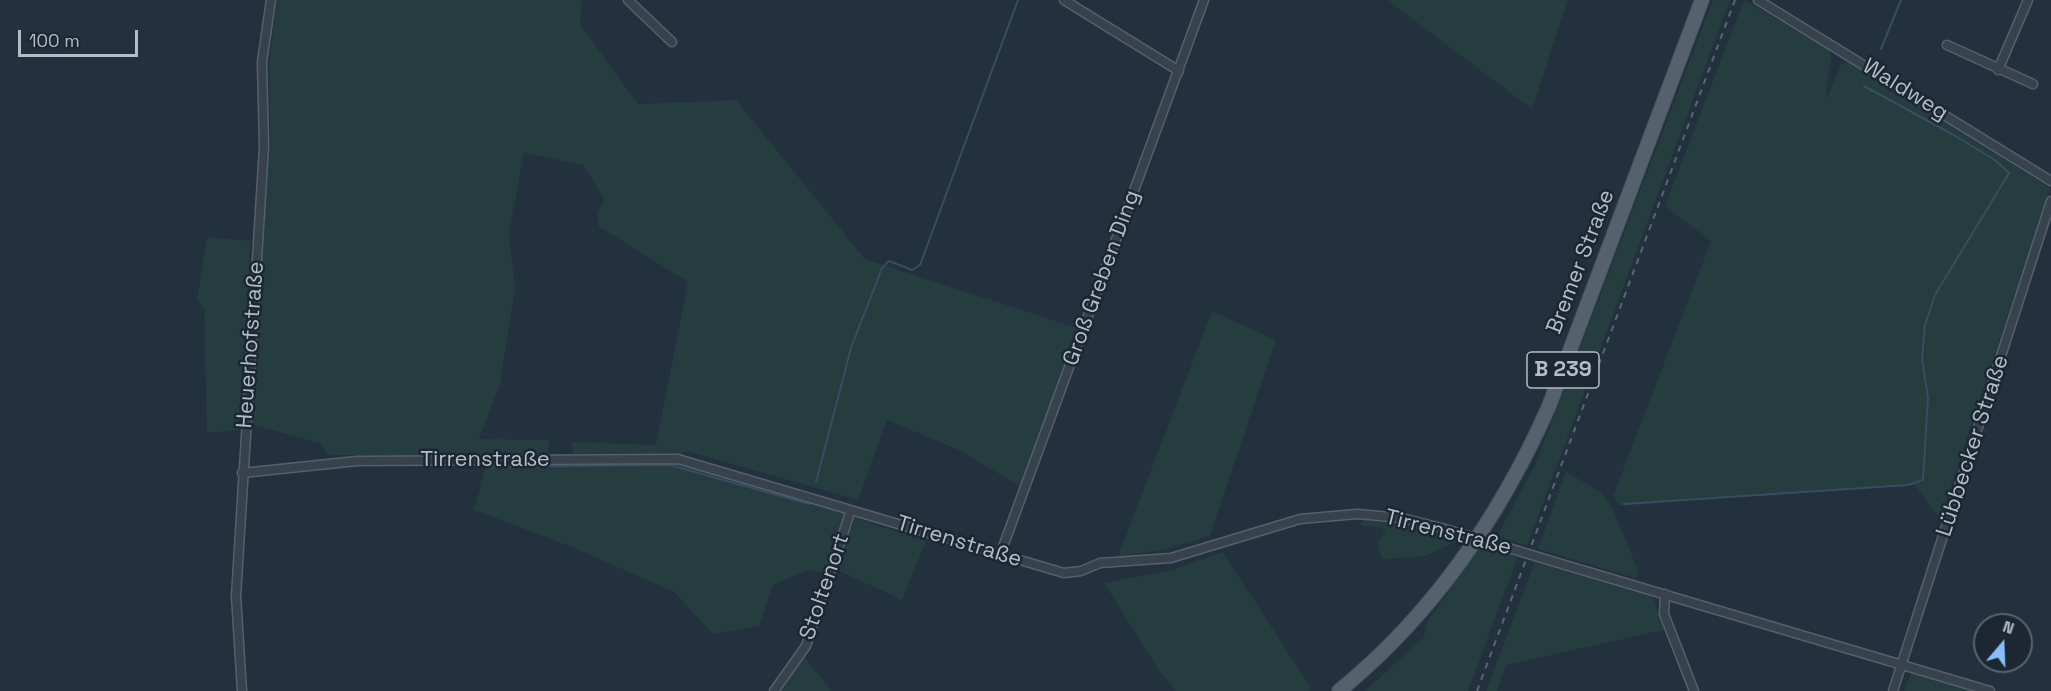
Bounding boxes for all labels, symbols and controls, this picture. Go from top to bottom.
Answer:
scale bar [21,18,141,56]
text: 100 m [29,29,80,52]
street label: Waldweg [1857,53,1953,127]
street label: Bremer Straße [1541,186,1621,338]
street label: Groß Greben Ding [1058,187,1146,369]
street label: Heuerhofstraße [232,261,270,429]
road number: B 239 [1527,352,1599,388]
street label: Lübbecker Straße [1931,352,2015,540]
street label: Tirrenstraße [420,447,550,473]
street label: Tirrenstraße [1382,505,1514,561]
street label: Tirrenstraße [893,510,1025,574]
street label: Stoltenort [795,530,855,644]
north arrow [1973,613,2033,673]
text: N [2000,616,2017,639]

